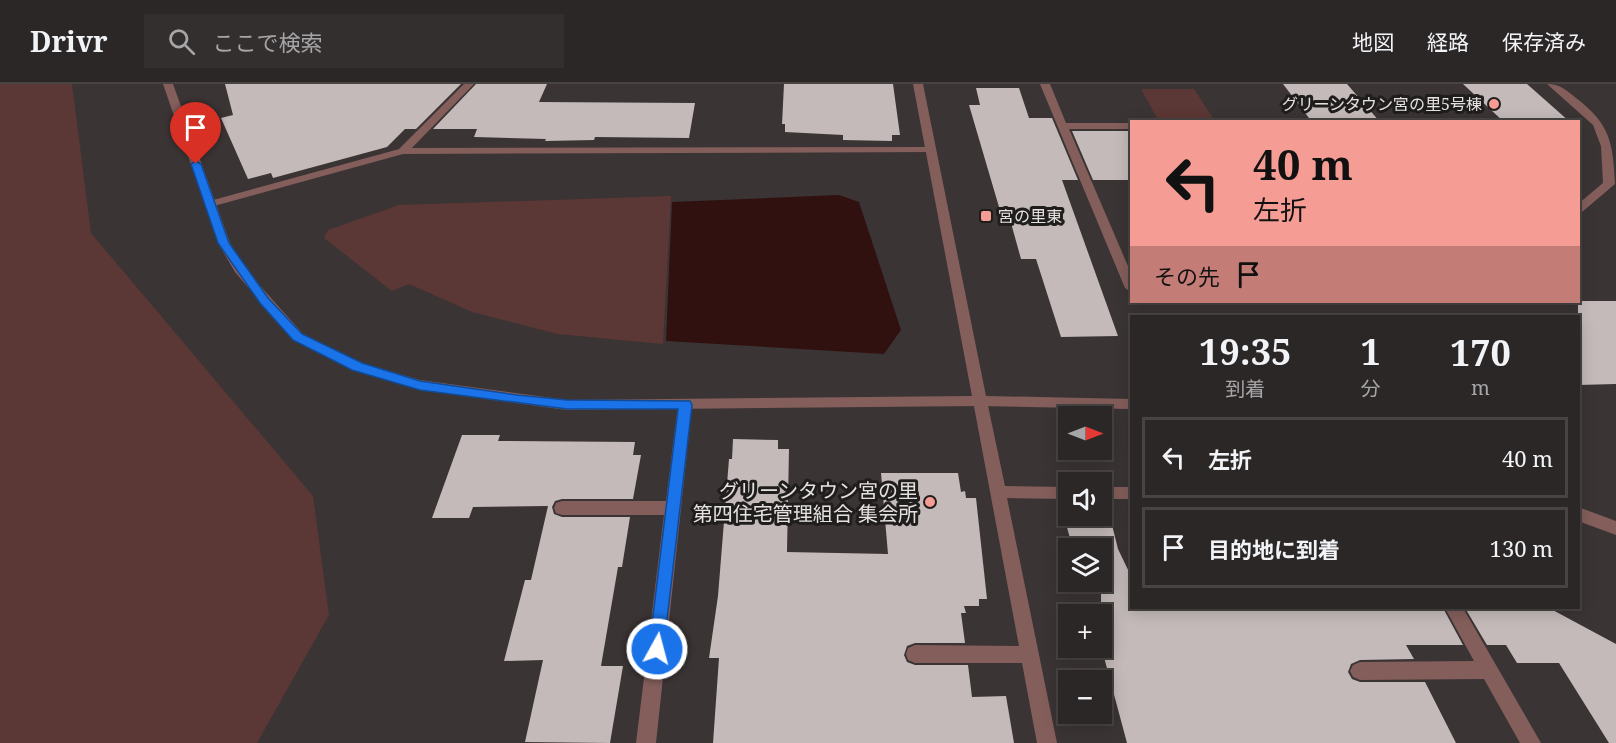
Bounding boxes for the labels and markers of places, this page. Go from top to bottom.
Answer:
place label: グリーンタウン宮の里5号棟 [1282,93,1482,115]
marker: グリーンタウン宮の里5号棟 [1487,97,1501,111]
pin [170,102,221,164]
place label: 宮の里東 [998,205,1062,227]
marker: 宮の里東 [979,209,993,223]
place label: グリーンタウン宮の里 第四住宅管理組合 集会所 [693,477,918,527]
marker: グリーンタウン宮の里 第四住宅管理組合 集会所 [923,495,937,509]

